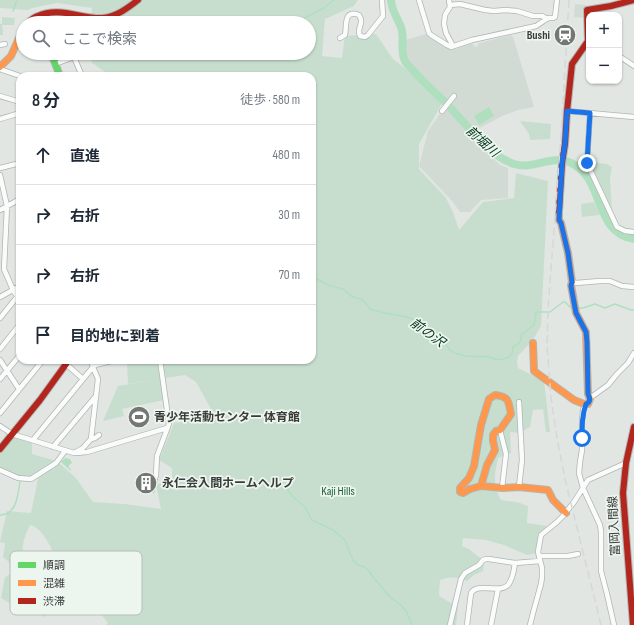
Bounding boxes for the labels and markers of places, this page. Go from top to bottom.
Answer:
station icon: Bushi [552,22,578,48]
place label: Bushi [527,28,550,43]
sports icon: 青少年活動センター 体育館 [126,404,152,430]
place label: 青少年活動センター 体育館 [154,410,300,425]
building icon: 永仁会入間ホームヘルプ [133,470,159,496]
place label: 永仁会入間ホームヘルプ [162,476,294,491]

